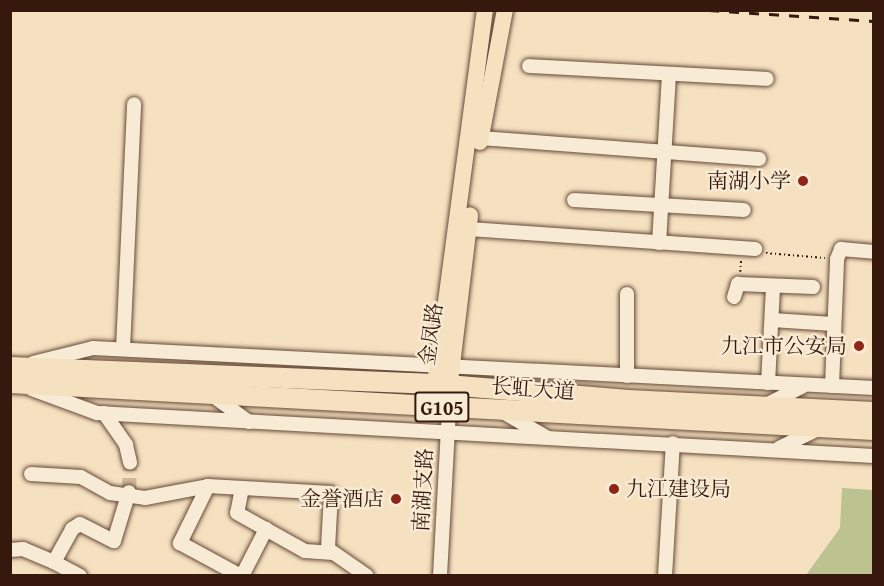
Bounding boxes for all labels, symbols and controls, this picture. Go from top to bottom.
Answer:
place label: 南湖小学 [707,168,791,194]
marker: 南湖小学 [796,174,810,188]
street label: 金凤路 [414,301,448,367]
place label: 九江市公安局 [721,333,847,359]
marker: 九江市公安局 [852,339,866,353]
street label: 长虹大道 [490,374,576,404]
road number: G105 [414,390,470,424]
street label: 南湖支路 [408,447,438,533]
place label: 九江建设局 [626,476,731,502]
marker: 九江建设局 [607,482,621,496]
place label: 金誉酒店 [300,486,384,512]
marker: 金誉酒店 [389,492,403,506]

